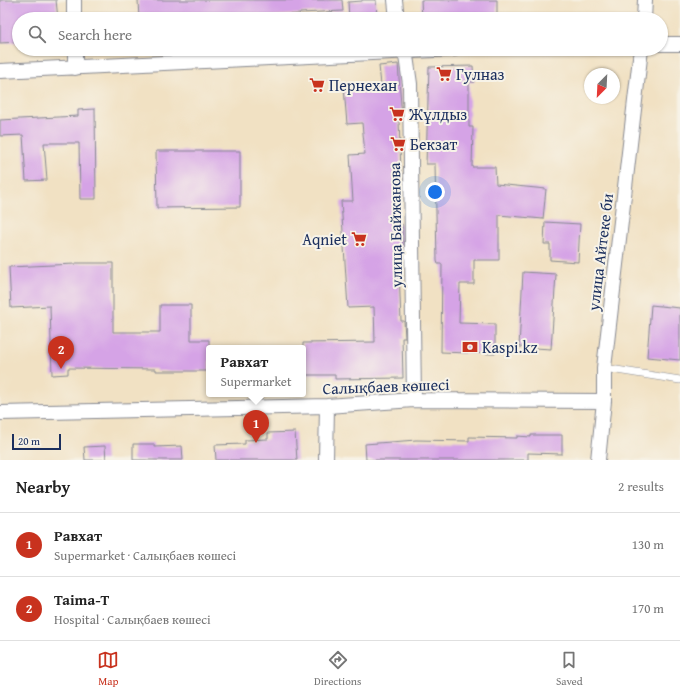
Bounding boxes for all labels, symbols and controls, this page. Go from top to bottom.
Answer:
search box [12,12,668,56]
icon: search [26,23,48,45]
text: Search here [58,24,132,45]
place label: Гулназ [456,62,505,86]
supermarket icon: Гулназ [435,65,453,83]
north arrow [584,68,620,104]
place label: Пернехан [329,73,397,97]
supermarket icon: Пернехан [308,76,326,94]
place label: Жұлдыз [408,102,467,126]
supermarket icon: Жұлдыз [388,105,406,123]
place label: Бекзат [410,132,458,156]
supermarket icon: Бекзат [389,135,407,153]
street label: улица Байжанова [382,162,408,289]
your location [425,182,445,202]
street label: улица Айтеке би [581,191,619,313]
place label: Aqniet [302,227,347,251]
supermarket icon: Aqniet [350,230,368,248]
place label: Kaspi.kz [482,335,538,359]
pin: 2 [48,336,74,369]
bank icon: Kaspi.kz [461,338,479,356]
popup [206,345,306,397]
text: Равхат [220,351,268,372]
text: Supermarket [220,372,292,391]
street label: Салықбаев көшесі [322,372,450,400]
pin: 1 [243,410,269,443]
scale bar [12,432,61,451]
text: 20 m [18,433,40,449]
text: Nearby [16,474,70,499]
text: 2 results [618,477,664,496]
text: Равхат [54,525,102,546]
text: 1 [26,535,32,554]
text: 130 m [632,535,664,554]
text: Supermarket · Салықбаев көшесі [54,546,236,565]
text: Taima-T [54,589,109,610]
text: 2 [26,599,32,618]
text: 170 m [632,599,664,618]
text: Hospital · Салықбаев көшесі [54,610,211,629]
tab: Map [97,649,119,689]
tab: Directions [314,649,361,689]
tab: Saved [556,649,583,689]

